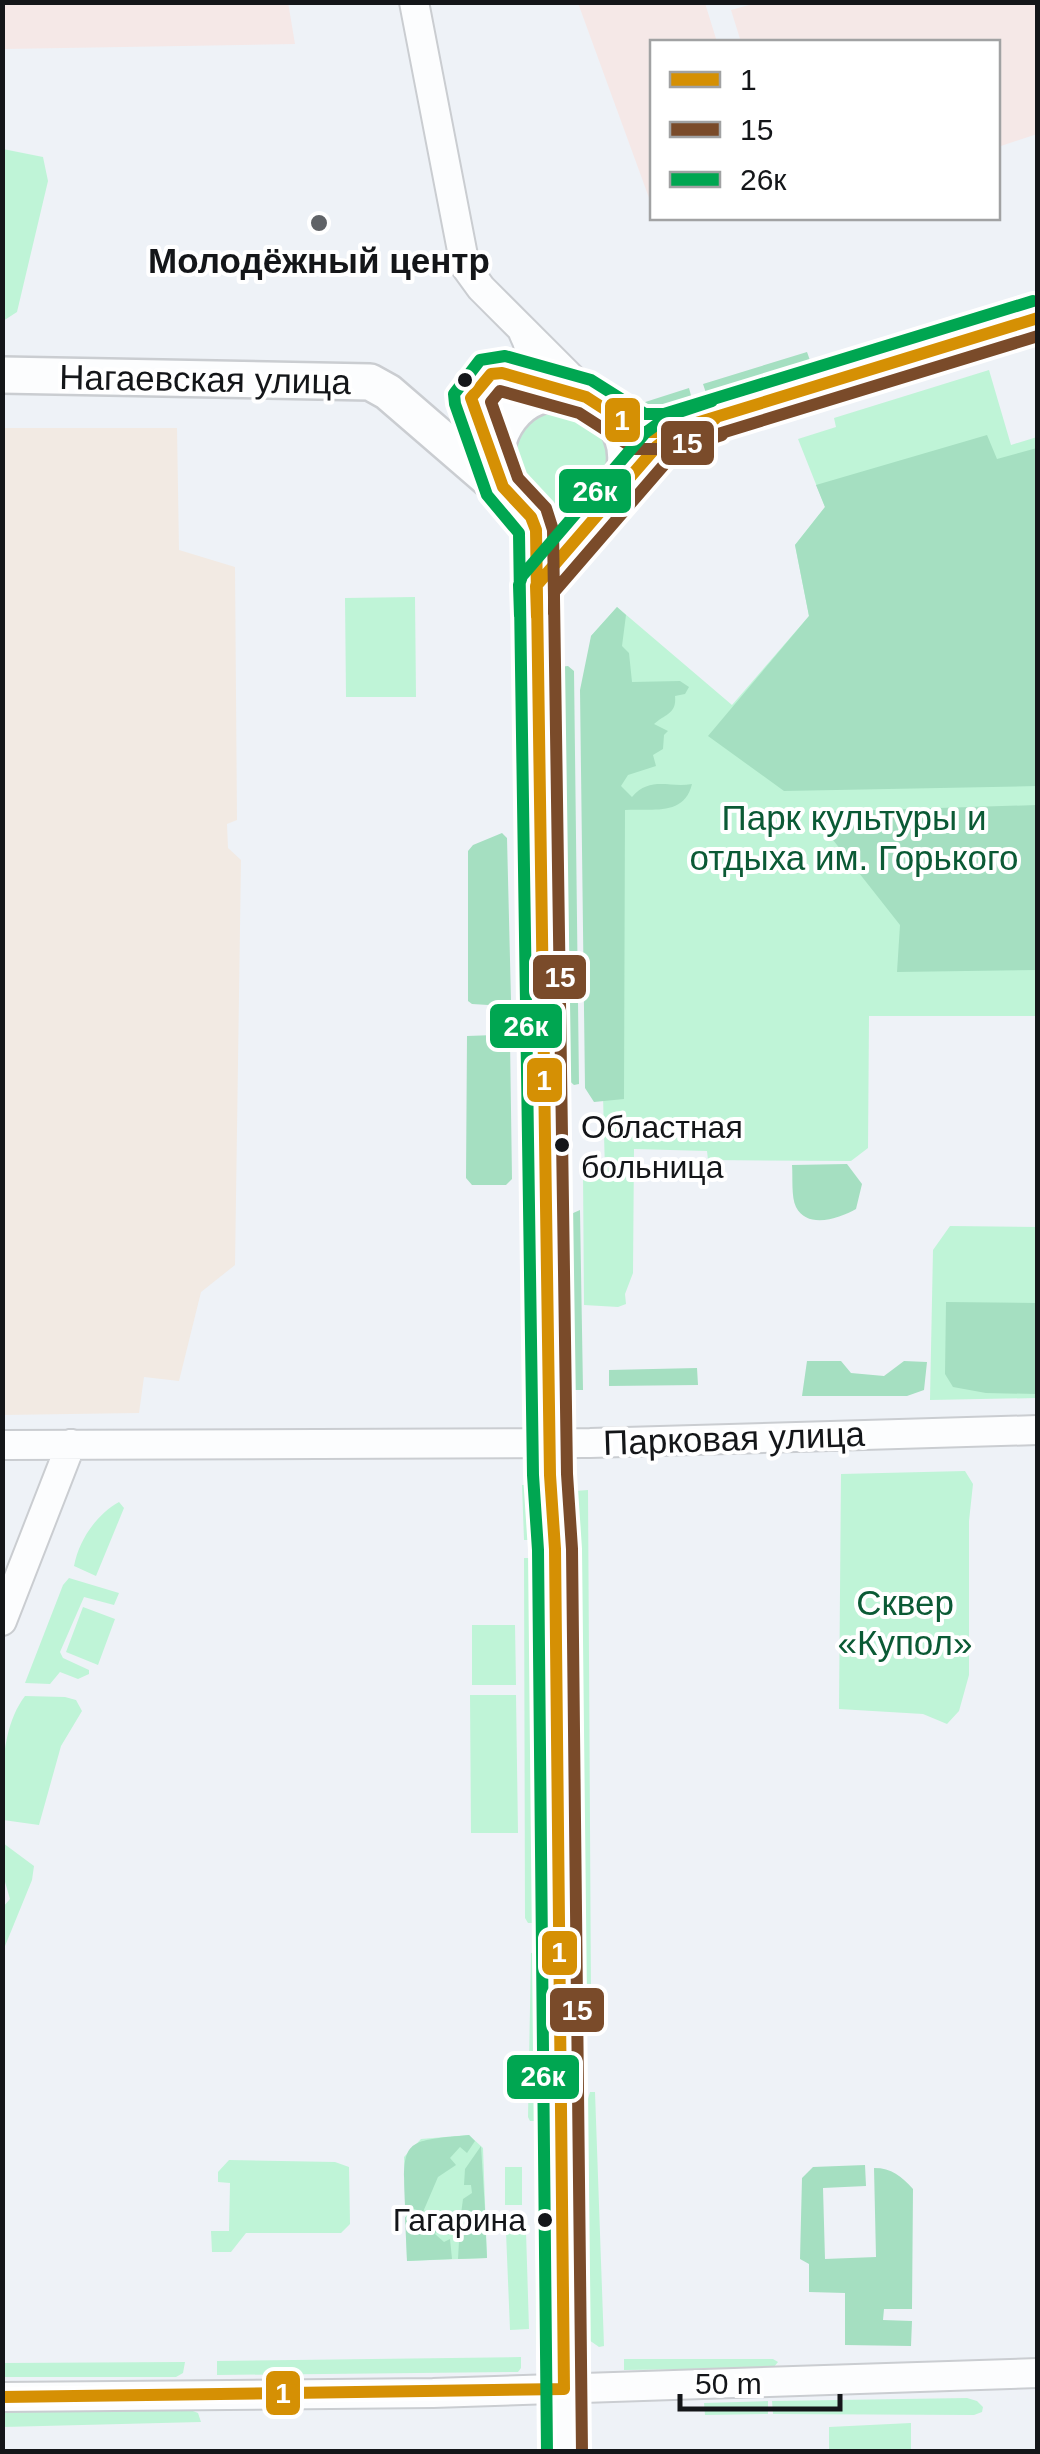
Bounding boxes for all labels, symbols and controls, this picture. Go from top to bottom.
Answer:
legend [650,40,1000,220]
text: 1 [740,63,757,96]
text: 15 [740,113,773,146]
text: 26к [740,163,787,196]
marker: Молодёжный центр [308,212,330,234]
place label: Молодёжный центр [148,241,490,280]
street label: Нагаевская улица [59,357,352,401]
unlabelled marker [455,370,475,390]
line badge: 1 [603,396,642,444]
text: 1 [614,405,630,436]
line badge: 15 [659,419,716,467]
text: 15 [671,428,703,459]
line badge: 26к [557,467,633,515]
text: 26к [572,476,619,507]
park label: Парк культуры и отдыха им. Горького [690,798,1018,877]
line badge: 15 [531,953,588,1001]
text: 15 [544,962,576,993]
line badge: 26к [488,1002,564,1050]
text: 26к [503,1011,550,1042]
line badge: 1 [525,1056,564,1104]
text: 1 [536,1065,552,1096]
place label: Областная больница [581,1109,743,1185]
marker: Областная больница [552,1135,572,1155]
street label: Парковая улица [602,1414,866,1462]
park label: Сквер «Купол» [838,1583,972,1662]
line badge: 1 [540,1929,579,1977]
text: 1 [551,1937,567,1968]
line badge: 15 [548,1986,606,2034]
text: 15 [561,1995,593,2026]
line badge: 26к [505,2053,581,2101]
text: 26к [520,2061,567,2092]
place label: Гагарина [393,2202,526,2238]
marker: Гагарина [535,2210,555,2230]
scale bar [680,2349,840,2411]
text: 50 m [695,2367,762,2400]
line badge: 1 [264,2369,302,2417]
text: 1 [275,2378,291,2409]

